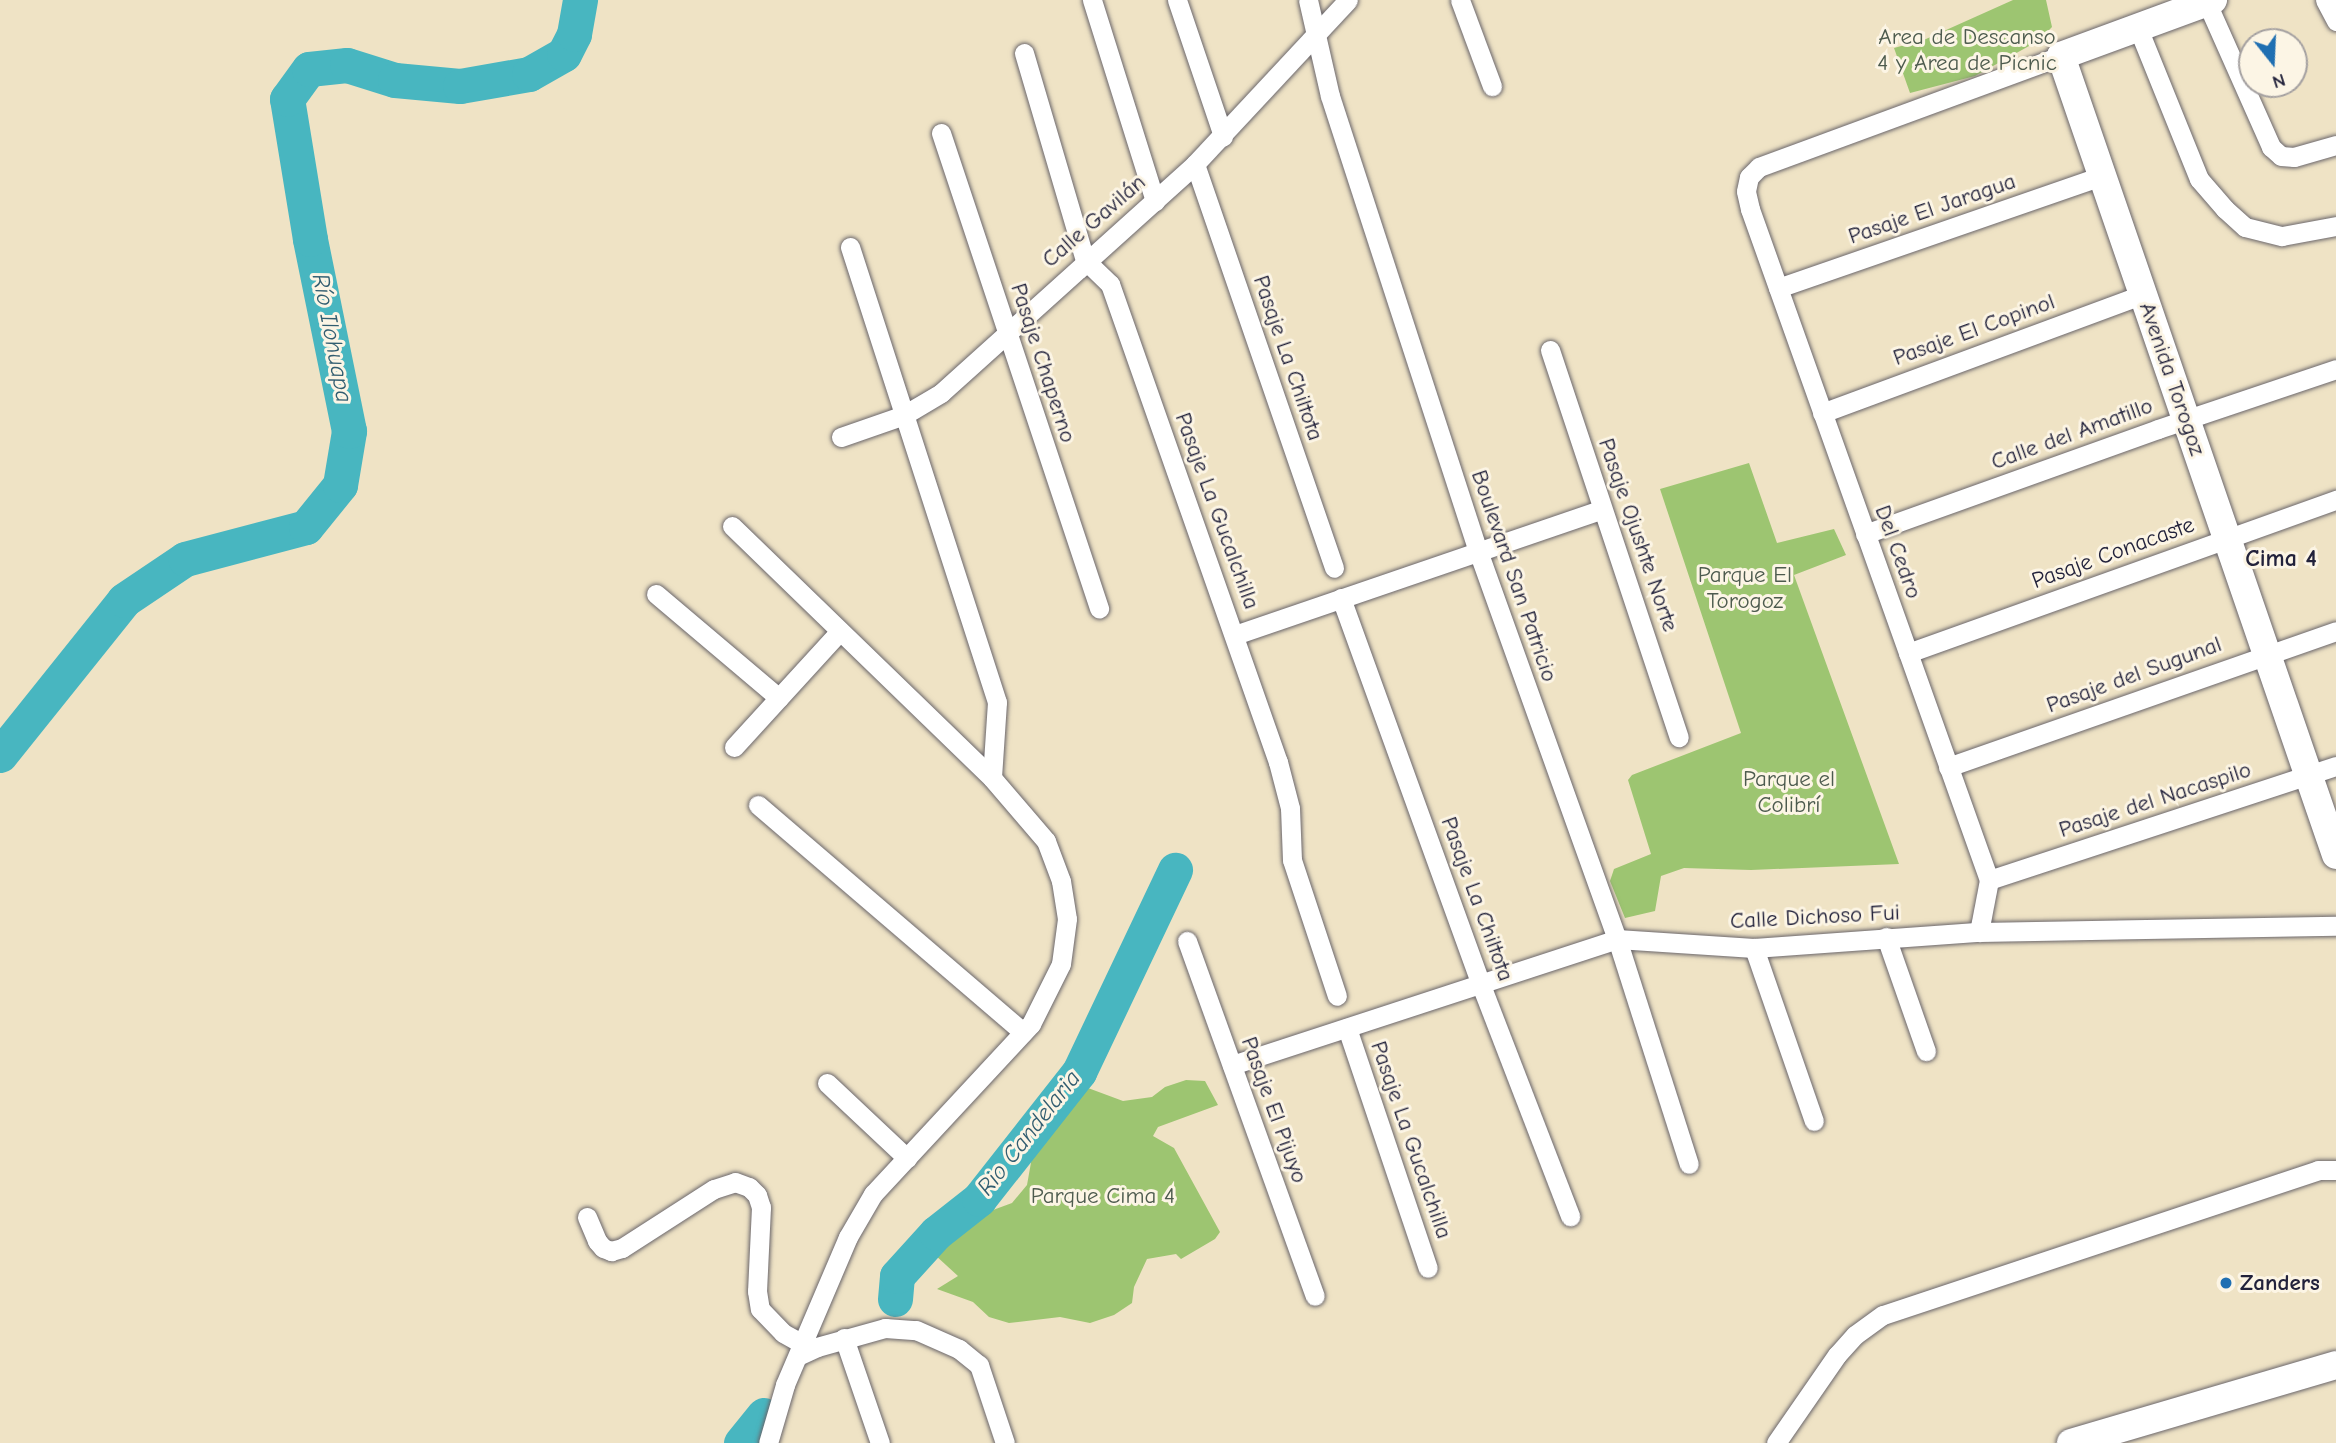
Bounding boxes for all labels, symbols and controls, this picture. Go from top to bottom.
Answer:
park label: Area de Descanso 4 y Area de Picnic [1877,23,2057,77]
north arrow [2238,28,2308,98]
text: N [2270,69,2288,93]
street label: Pasaje El Jaragua [1845,167,2019,251]
street label: Calle Gavilán [1037,169,1151,273]
water label: Río Ilohuapa [305,271,359,405]
street label: Pasaje La Chiltota [1247,272,1329,444]
street label: Pasaje Chaperno [1004,280,1082,446]
street label: Pasaje El Copinol [1889,288,2059,372]
street label: Avenida Torogoz [2133,299,2211,459]
street label: Calle del Amatillo [1987,392,2157,476]
street label: Pasaje La Gucalchilla [1169,409,1265,613]
street label: Pasaje Ojushte Norte [1592,435,1684,635]
street label: Boulevard San Patricio [1465,466,1563,686]
street label: Del Cedro [1868,501,1928,603]
street label: Pasaje Conacaste [2028,511,2198,595]
district label: Cima 4 [2245,545,2317,573]
park label: Parque El Torogoz [1698,561,1792,615]
street label: Pasaje del Sugunal [2043,631,2225,719]
street label: Pasaje del Nacaspilo [2055,756,2255,844]
park label: Parque el Colibrí [1743,765,1835,819]
street label: Pasaje La Chiltota [1434,813,1520,985]
street label: Calle Dichoso Fui [1729,899,1901,935]
street label: Pasaje El Pijuyo [1235,1033,1313,1187]
street label: Pasaje La Gucalchilla [1364,1038,1458,1242]
water label: Rio Candelaria [971,1065,1087,1201]
park label: Parque Cima 4 [1031,1182,1175,1210]
place label: Zanders [2240,1269,2320,1297]
marker: Zanders [2218,1275,2234,1291]

